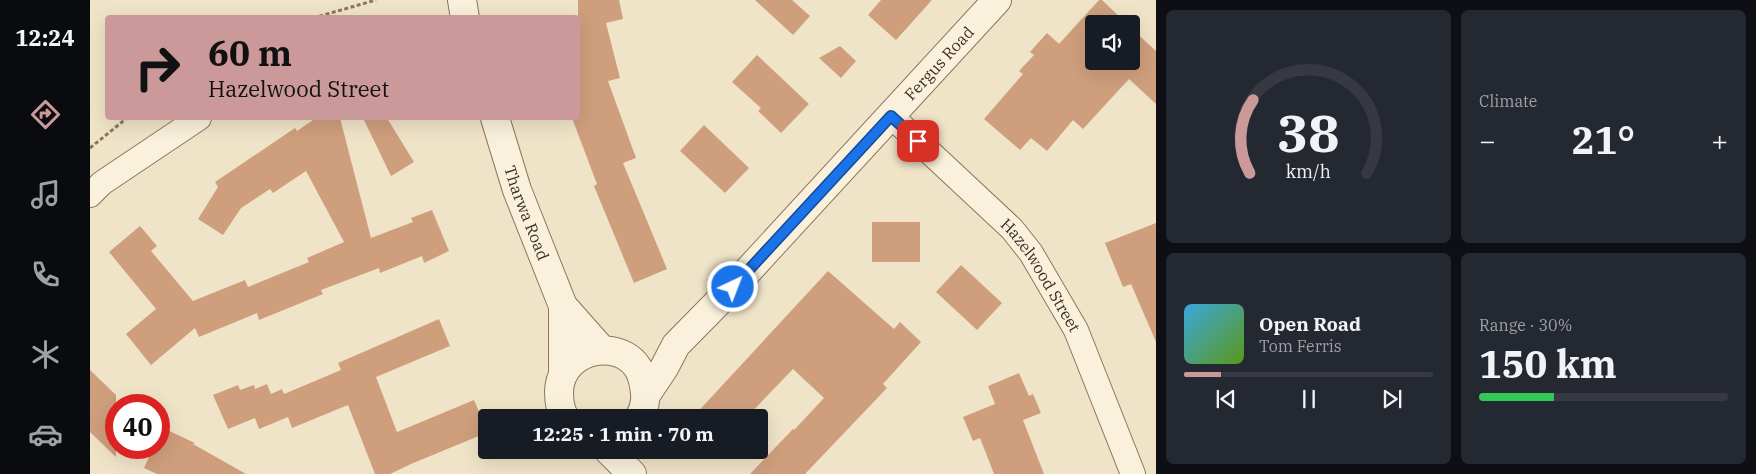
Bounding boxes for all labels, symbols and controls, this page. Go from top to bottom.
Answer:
map controls [1085,15,1140,70]
button: sound [1085,15,1140,70]
street label: Fergus Road [900,22,978,104]
text: 12:24 [15,23,75,52]
text: 60 m [208,30,292,76]
icon: right [125,35,190,100]
text: Hazelwood Street [208,74,389,103]
text: Climate [1479,91,1537,111]
icon: directions [28,97,63,132]
text: 38 [1277,99,1340,166]
text: 21° [1572,115,1635,164]
pin [897,120,939,162]
text: − [1479,122,1496,159]
text: + [1711,122,1728,159]
icon: arrive [904,127,932,155]
text: km/h [1286,160,1331,183]
street label: Tharwa Road [500,163,554,263]
icon: music [28,177,63,212]
street label: Hazelwood Street [997,214,1085,336]
icon: phone [28,257,63,292]
position arrow [706,260,758,312]
text: Open Road [1259,312,1361,336]
text: Range · 30% [1479,315,1572,335]
text: Tom Ferris [1259,336,1342,356]
icon: climate [28,337,63,372]
text: 150 km [1479,339,1617,388]
icon: previous [1212,385,1240,413]
icon: pause [1295,385,1323,413]
icon: next [1378,385,1406,413]
speed limit sign: 40 [105,394,170,459]
icon: car [28,417,63,452]
text: 12:25 · 1 min · 70 m [532,422,714,446]

